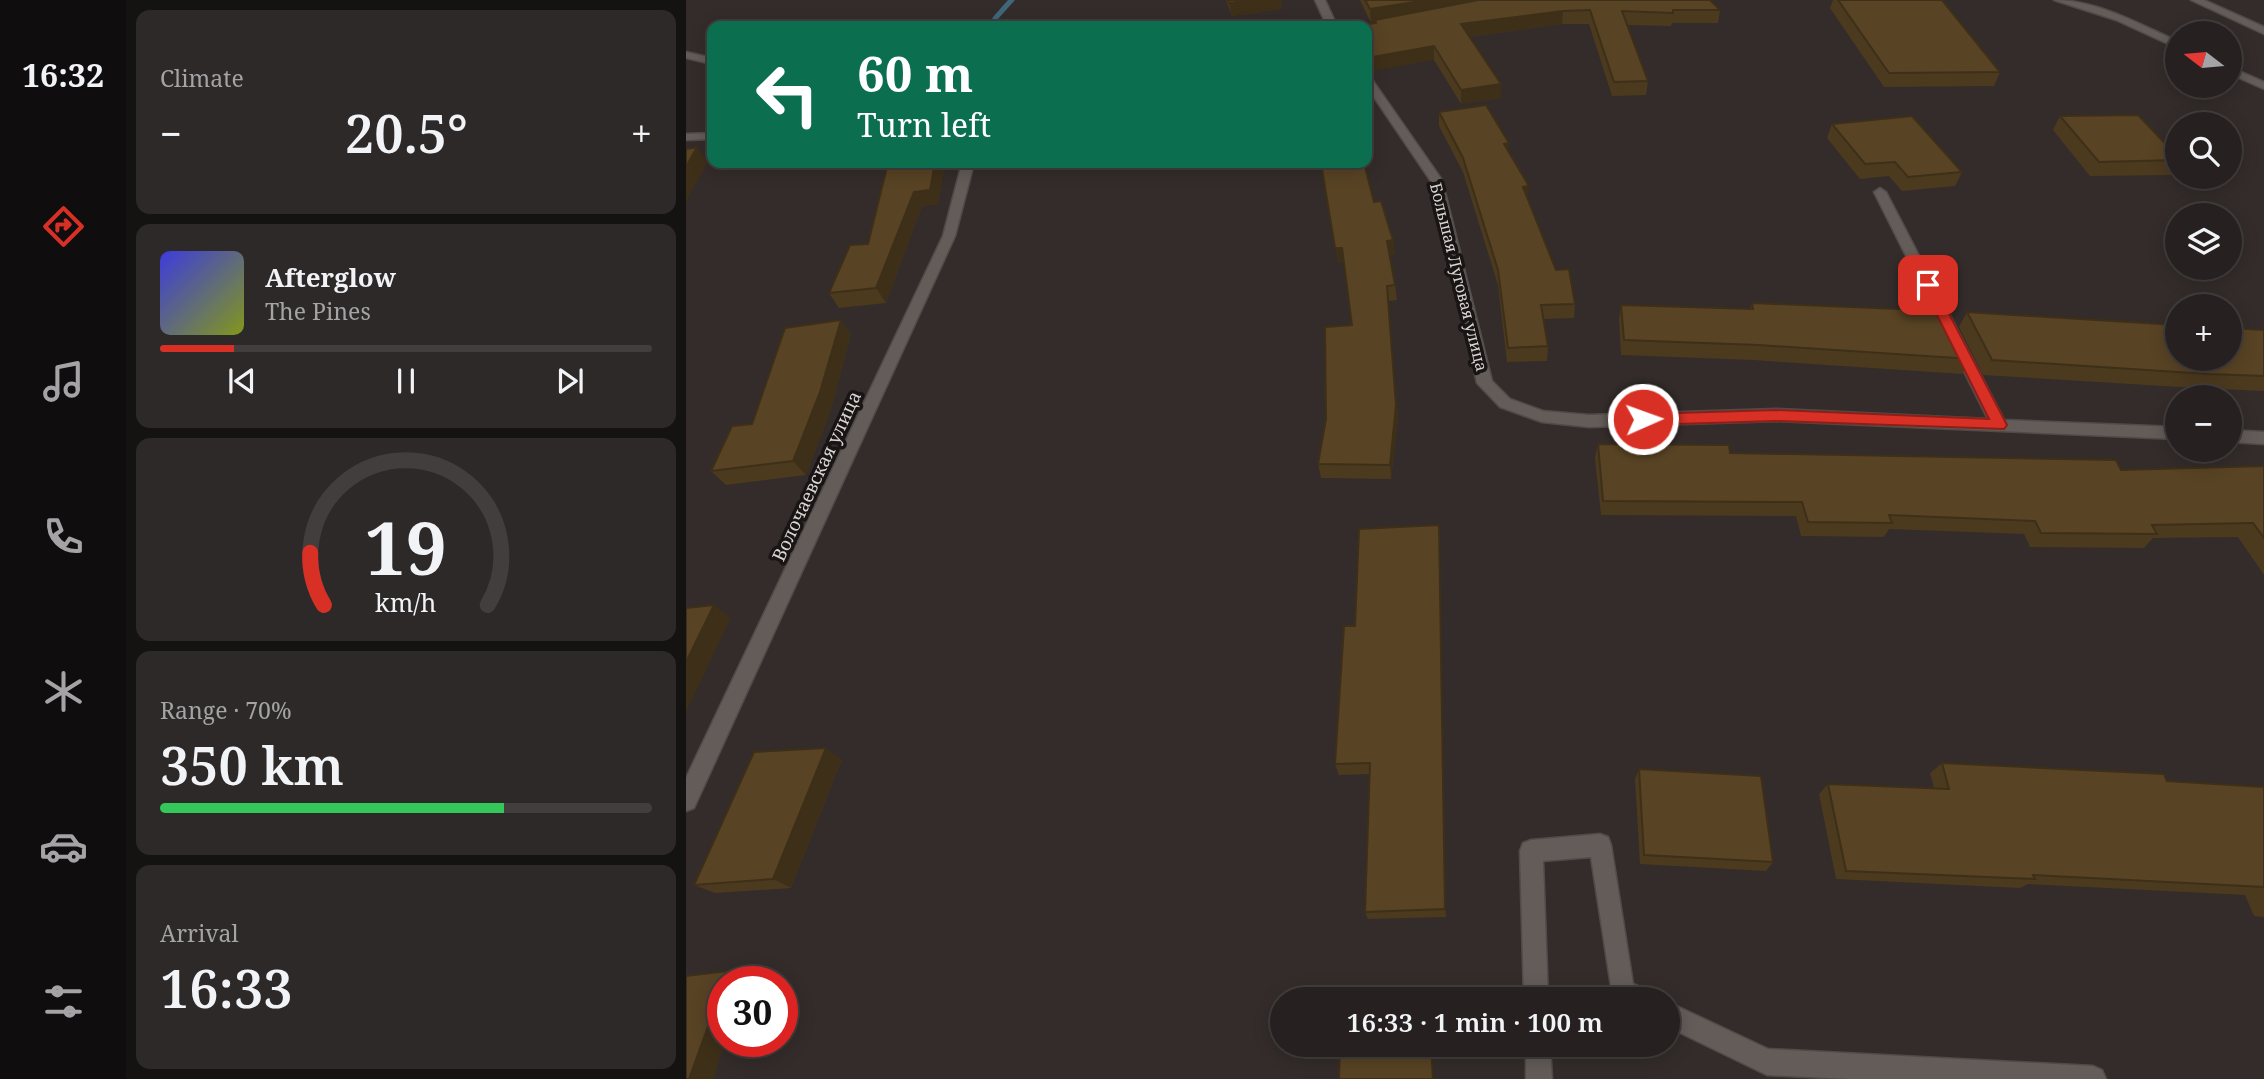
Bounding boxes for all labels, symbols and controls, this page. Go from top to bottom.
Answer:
north arrow [2165,21,2242,98]
map controls [2165,21,2242,462]
text: 60 m [857,40,973,106]
icon: left [742,49,833,140]
text: 16:32 [22,53,104,96]
text: Climate [160,62,244,94]
text: 20.5° [345,97,468,168]
text: Turn left [857,103,991,146]
text: − [160,107,182,159]
text: + [631,107,652,159]
button: search [2165,112,2242,189]
street label: Большая Луговая улица [1425,180,1493,374]
icon: directions [39,202,88,251]
button: layers [2165,203,2242,280]
pin [1898,255,1958,315]
text: Afterglow [265,259,396,295]
icon: arrive [1909,266,1947,304]
button: + [2165,294,2242,371]
text: The Pines [265,295,371,327]
icon: music [39,357,88,406]
icon: previous [223,362,261,400]
icon: pause [387,362,425,400]
icon: next [551,362,589,400]
position arrow [1606,382,1680,456]
button: − [2165,385,2242,462]
street label: Волочаевская улица [766,387,866,565]
text: 19 [365,498,447,597]
icon: phone [39,512,88,561]
text: km/h [375,585,437,619]
icon: climate [39,667,88,716]
text: Range · 70% [160,694,292,726]
text: 350 km [160,729,344,800]
icon: car [39,822,88,871]
text: Arrival [160,917,239,949]
text: 16:33 [160,952,293,1023]
speed limit sign: 30 [707,966,798,1057]
icon: filters [39,977,88,1026]
text: 16:33 · 1 min · 100 m [1347,1004,1603,1040]

